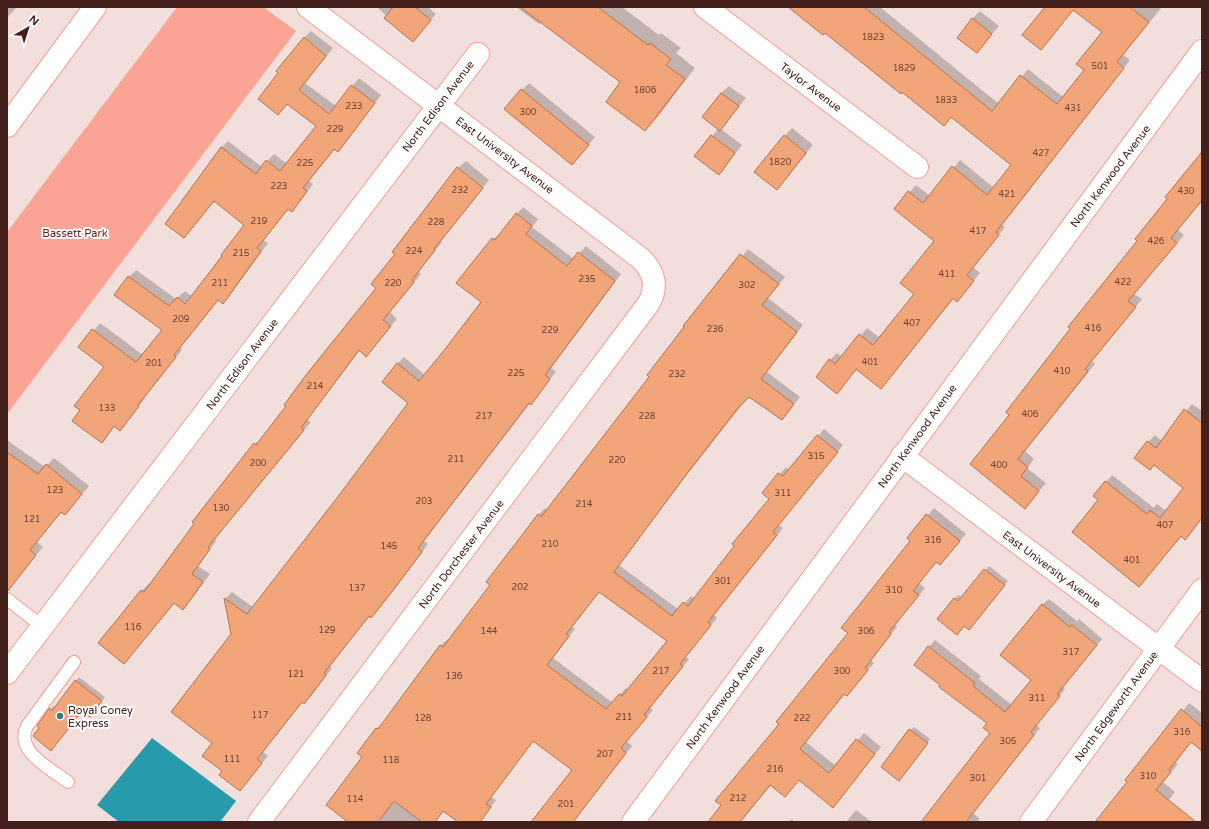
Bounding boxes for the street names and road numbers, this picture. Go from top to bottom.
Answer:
street label: North Edison Avenue [400,58,477,154]
street label: Taylor Avenue [777,60,844,115]
street label: East University Avenue [453,114,556,197]
street label: North Kenwood Avenue [1068,123,1153,230]
street label: North Edison Avenue [204,316,281,412]
street label: North Kenwood Avenue [875,382,959,491]
street label: North Dorchester Avenue [416,497,507,611]
street label: East University Avenue [1000,528,1103,611]
street label: North Kenwood Avenue [683,643,767,752]
street label: North Edgeworth Avenue [1072,649,1161,764]

